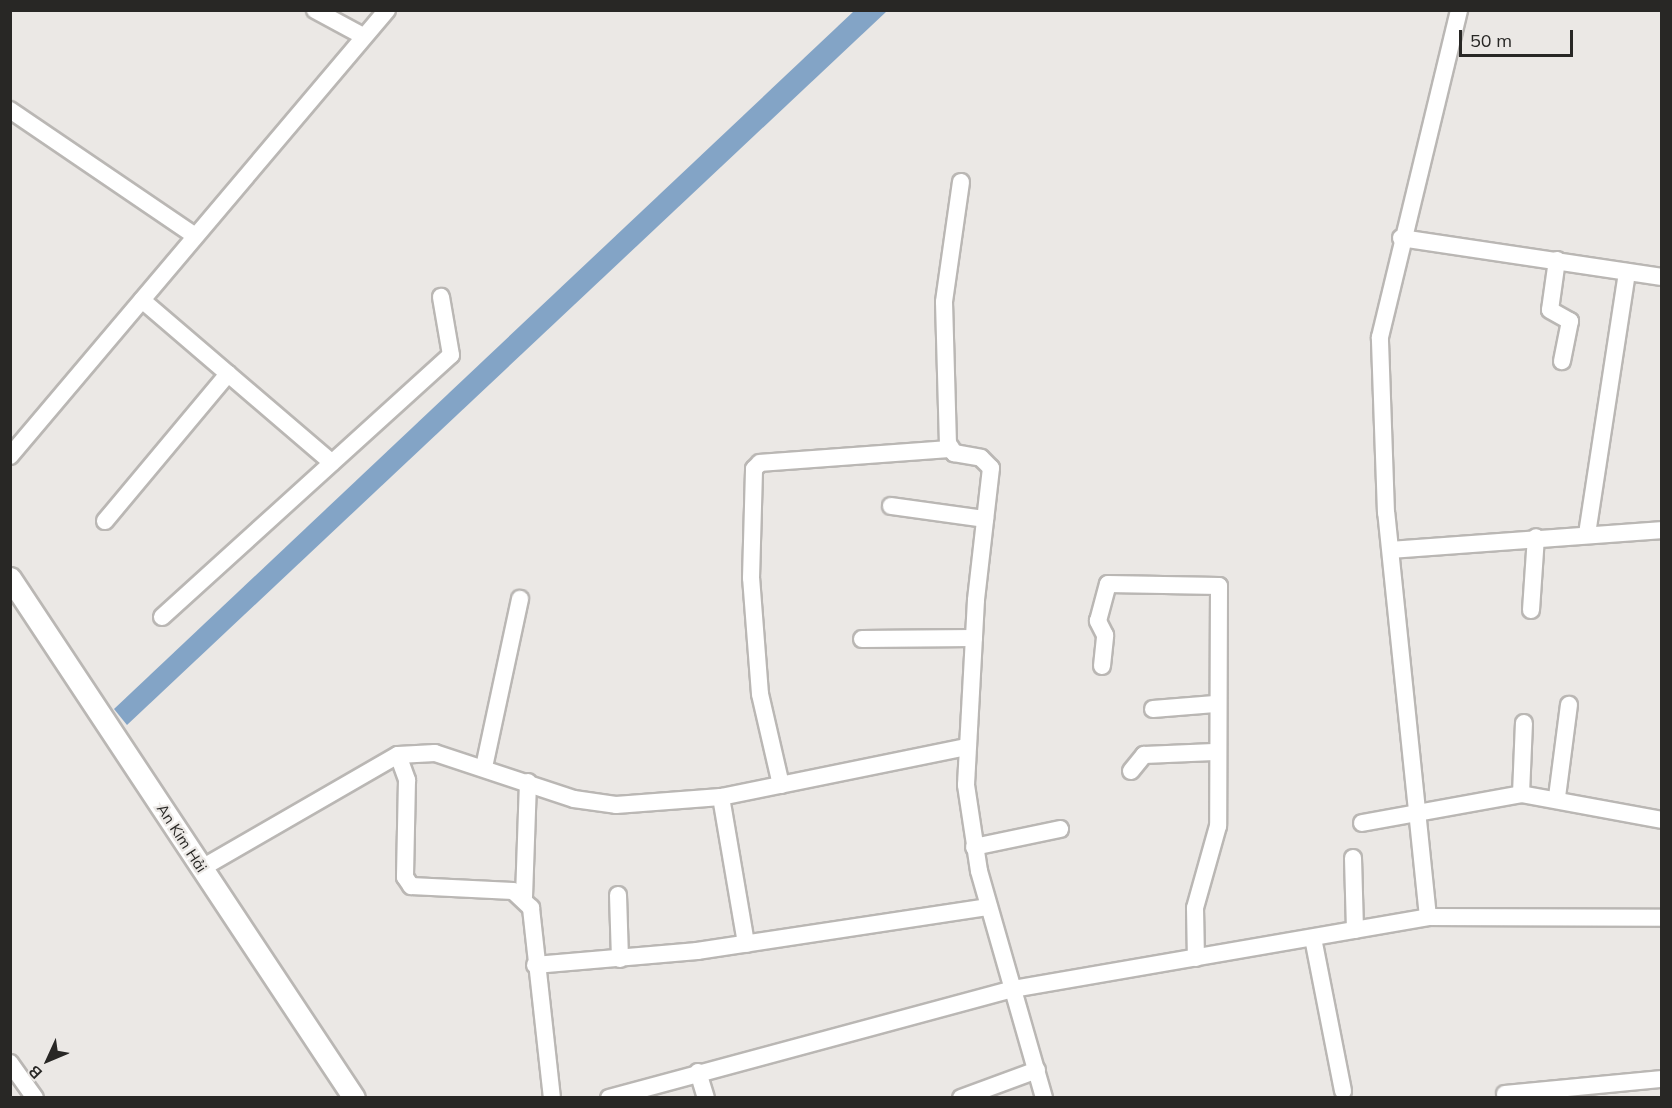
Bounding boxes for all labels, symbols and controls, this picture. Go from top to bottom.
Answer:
scale bar [1462,18,1576,56]
text: 50 m [1470,29,1512,52]
street label: An Kim Hải [153,800,211,876]
north arrow [18,1030,78,1090]
text: B [24,1062,46,1083]

